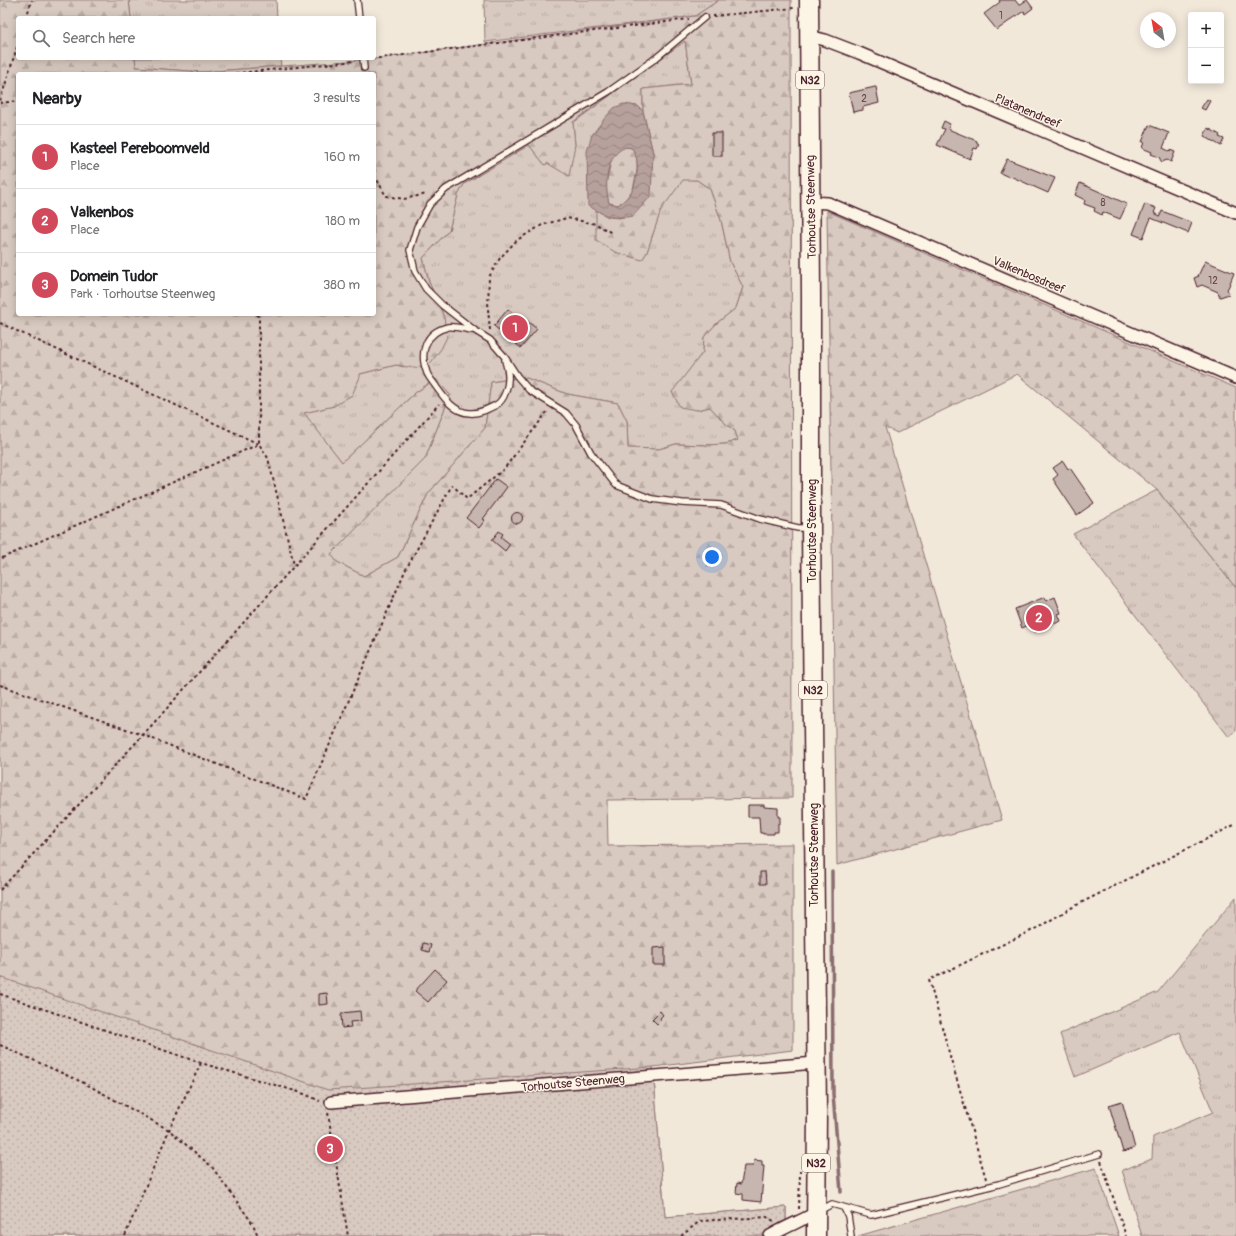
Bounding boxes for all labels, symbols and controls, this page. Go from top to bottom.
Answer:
house number: 1 [999,10,1003,22]
north arrow [1140,12,1176,48]
map controls [1188,12,1224,84]
button: + [1188,12,1224,48]
search box [16,16,376,60]
icon: search [30,27,52,49]
text: Search here [62,29,135,48]
button: − [1188,48,1224,84]
road number: N32 [796,71,824,89]
text: Nearby [32,88,81,109]
text: 3 results [313,90,360,106]
street label: Platanendreef [992,91,1063,132]
house number: 2 [861,93,867,105]
text: Kasteel Pereboomveld [70,139,210,158]
text: 1 [42,149,48,165]
text: 160 m [324,149,360,165]
street label: Torhoutse Steenweg [803,155,820,259]
text: Place [70,158,99,174]
house number: 8 [1100,197,1106,209]
text: Valkenbos [70,203,134,222]
text: 2 [41,213,49,229]
text: 180 m [325,213,360,229]
text: Place [70,222,99,238]
street label: Valkenbosdreef [990,253,1067,298]
text: Domein Tudor [70,267,158,286]
house number: 12 [1208,275,1218,287]
text: 3 [41,277,49,293]
text: 380 m [323,277,360,293]
text: Park · Torhoutse Steenweg [70,286,215,302]
pin: 1 [502,313,528,343]
street label: Torhoutse Steenweg [805,479,820,583]
your location [702,547,722,567]
pin: 2 [1026,603,1052,633]
road number: N32 [799,681,827,699]
street label: Torhoutse Steenweg [807,803,822,907]
street label: Torhoutse Steenweg [521,1071,625,1095]
pin: 3 [317,1134,343,1164]
road number: N32 [802,1154,830,1172]

